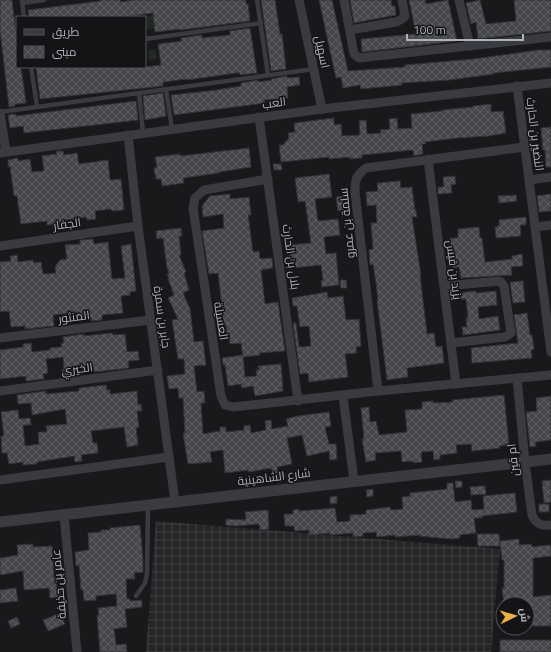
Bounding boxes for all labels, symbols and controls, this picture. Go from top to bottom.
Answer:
legend [16,16,146,68]
scale bar [407,16,523,42]
text: 100 m [413,20,446,39]
text: طريق [52,22,80,41]
street label: اسهيل [310,34,335,70]
text: مبنى [52,42,77,61]
street label: العب [261,91,287,114]
street label: النضير بن الحارث [522,96,549,172]
street label: سلمة بن عمرو [333,187,360,259]
street label: الجفار [51,212,82,235]
street label: بلال بن الحارث [277,223,305,291]
street label: يزيد بن قيس [441,239,468,302]
street label: جابر بن سمرة [149,285,176,349]
street label: العسيلة [209,300,234,341]
street label: المنثور [56,305,91,328]
street label: الخيري [60,357,94,381]
street label: ام قين [501,443,524,477]
street label: شارع الشاهينية [236,463,312,490]
street label: عامر بن حذيفة [46,548,71,620]
north arrow [495,596,535,636]
text: ش [516,607,534,623]

